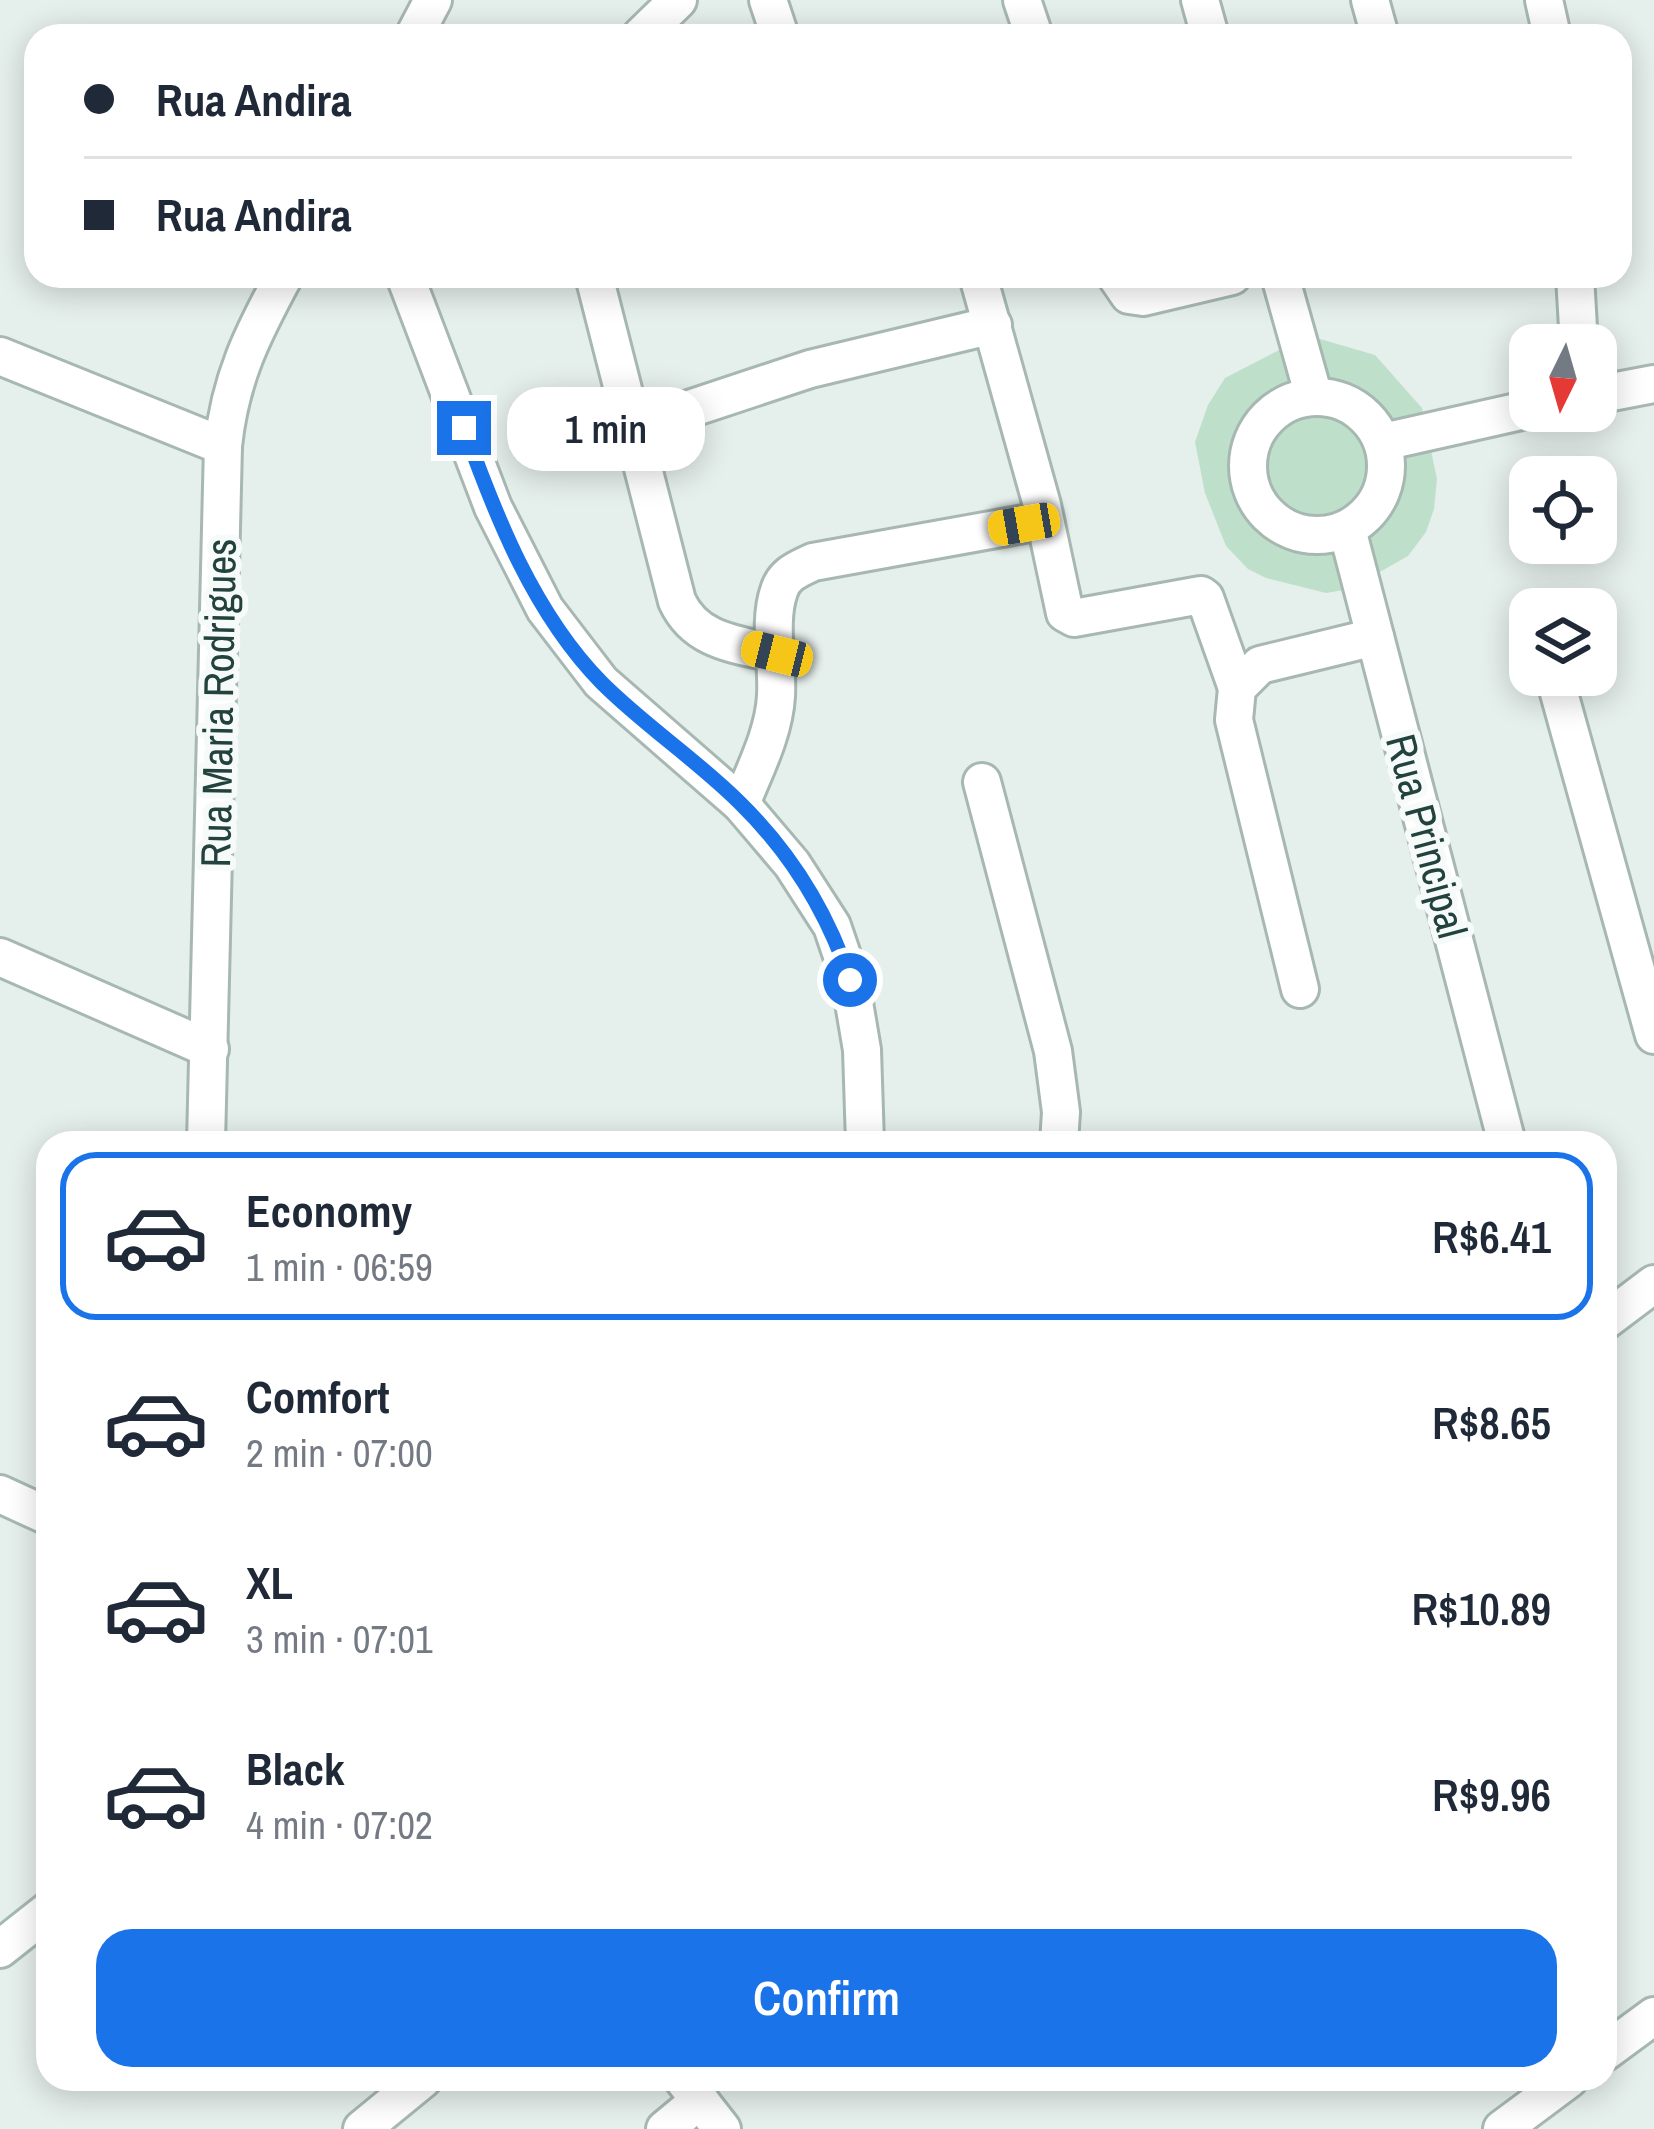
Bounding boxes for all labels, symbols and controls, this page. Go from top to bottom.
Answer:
text: Rua Andira [156,69,351,130]
text: Rua Andira [156,184,351,245]
north arrow [1509,324,1617,432]
map controls [1509,324,1617,696]
callout: 1 min [506,386,704,470]
route end [437,401,491,455]
text: 1 min [565,403,647,455]
button: locate [1509,456,1617,564]
car [985,500,1063,548]
street label: Rua Maria Rodrigues [187,538,249,868]
button: layers [1509,588,1617,696]
car [738,628,816,680]
street label: Rua Principal [1373,728,1481,944]
route start [823,953,877,1007]
text: Economy [246,1180,412,1241]
icon: car [102,1182,210,1290]
text: R$6.41 [1432,1206,1551,1267]
text: 1 min · 06:59 [246,1241,433,1293]
text: Comfort [246,1366,389,1427]
icon: car [102,1368,210,1476]
text: R$8.65 [1432,1392,1551,1453]
text: 2 min · 07:00 [246,1427,433,1479]
text: XL [246,1552,293,1613]
icon: car [102,1554,210,1662]
text: R$10.89 [1411,1578,1551,1639]
text: 3 min · 07:01 [246,1613,433,1665]
text: Black [246,1738,344,1799]
icon: car [102,1740,210,1848]
text: R$9.96 [1432,1764,1551,1825]
text: 4 min · 07:02 [246,1799,433,1851]
button: Confirm [96,1929,1557,2067]

